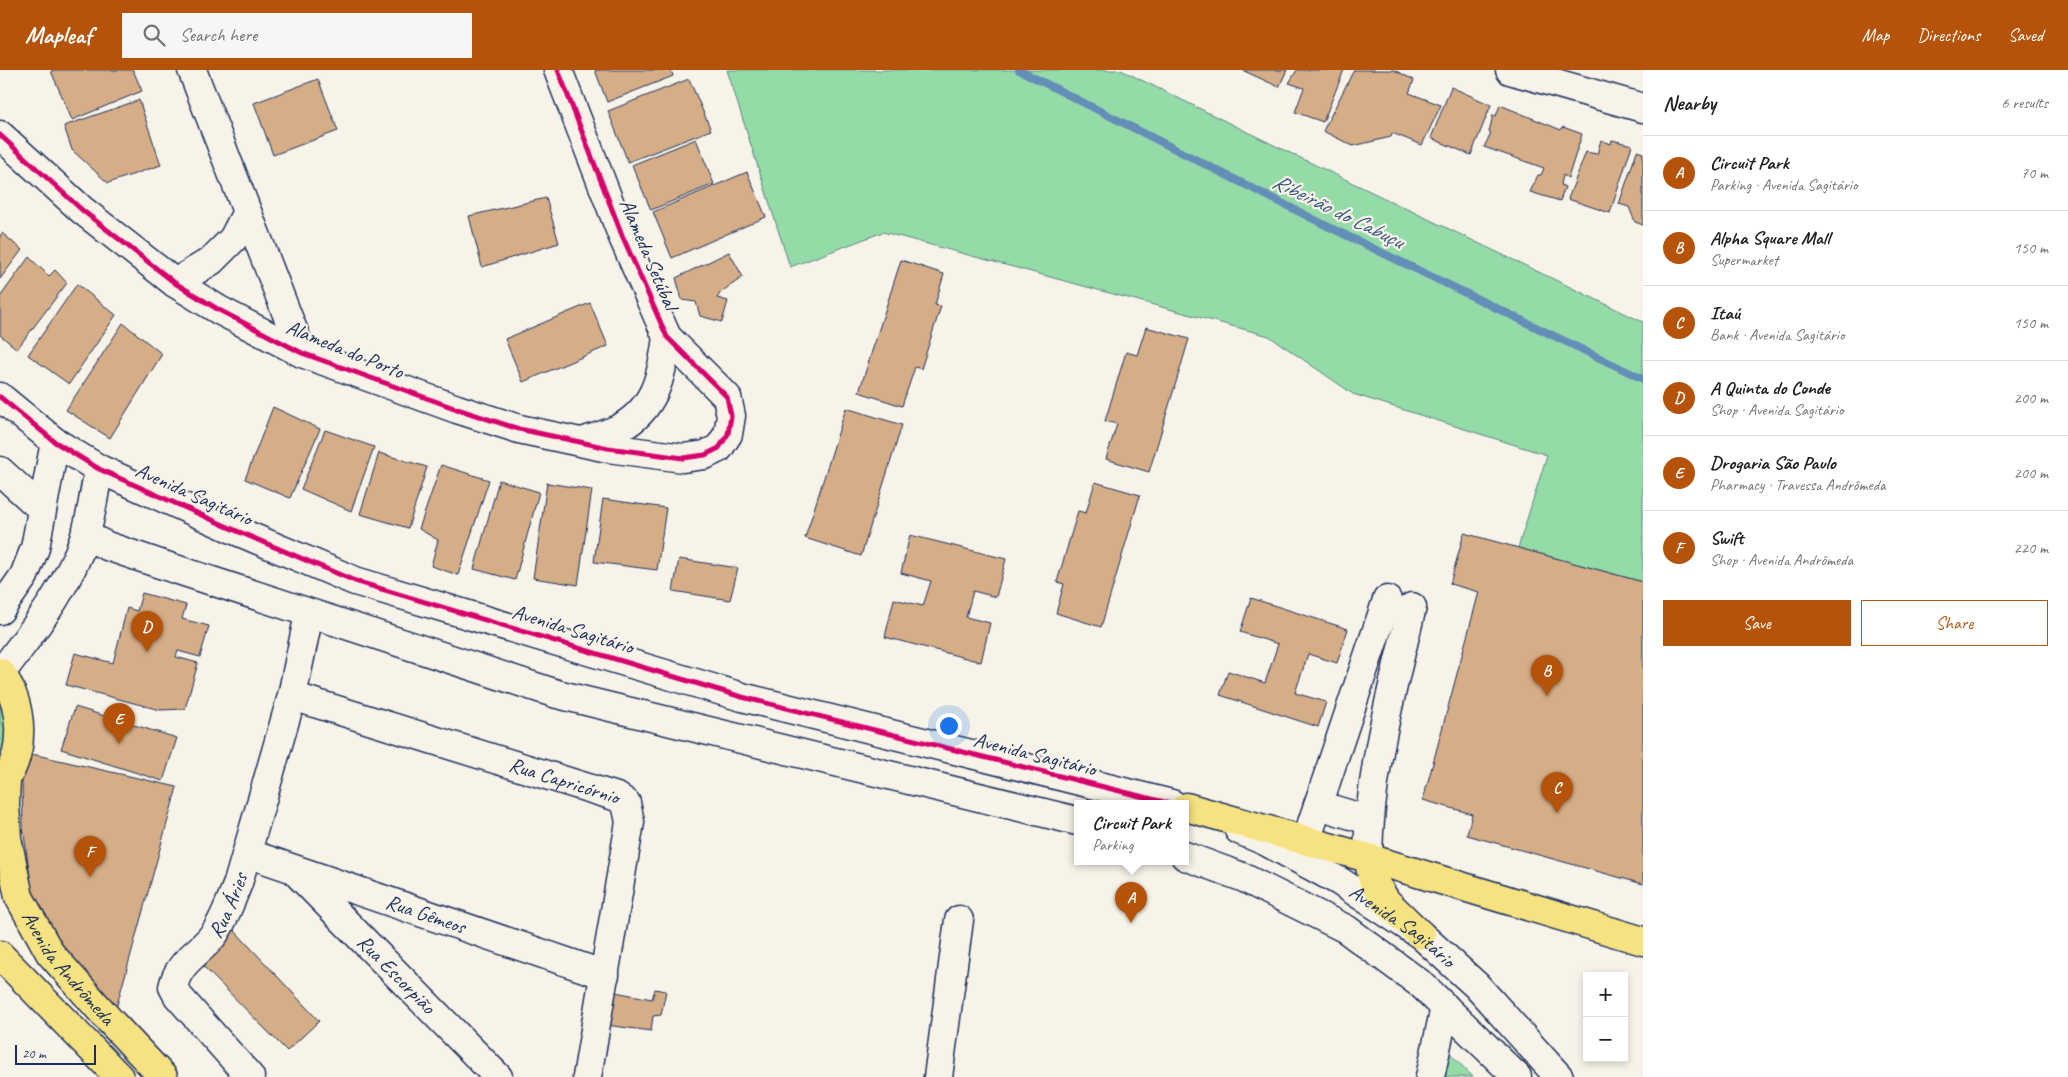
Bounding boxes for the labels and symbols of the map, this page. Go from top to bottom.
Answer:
water label: Ribeirão do Cabuçu [1268,167,1412,256]
street label: Alameda Setúbal [614,195,685,317]
street label: Alameda do Porto [283,314,409,385]
street label: Avenida Sagitário [132,457,259,532]
street label: Avenida Sagitário [509,598,639,660]
pin: D [131,611,163,652]
pin: B [1531,655,1563,696]
pin: E [103,703,135,744]
your location [936,713,962,739]
street label: Avenida Sagitário [971,726,1101,782]
street label: Rua Capricórnio [506,751,625,811]
pin: C [1541,772,1573,813]
pin: F [74,836,106,877]
street label: Rua Áries [202,868,254,943]
street label: Avenida Sagitário [1344,878,1463,975]
pin: A [1115,882,1147,923]
street label: Rua Gêmeos [383,888,471,940]
street label: Avenida Andrômeda [16,906,121,1031]
street label: Rua Escorpião [352,929,442,1020]
scale bar [15,1042,96,1065]

